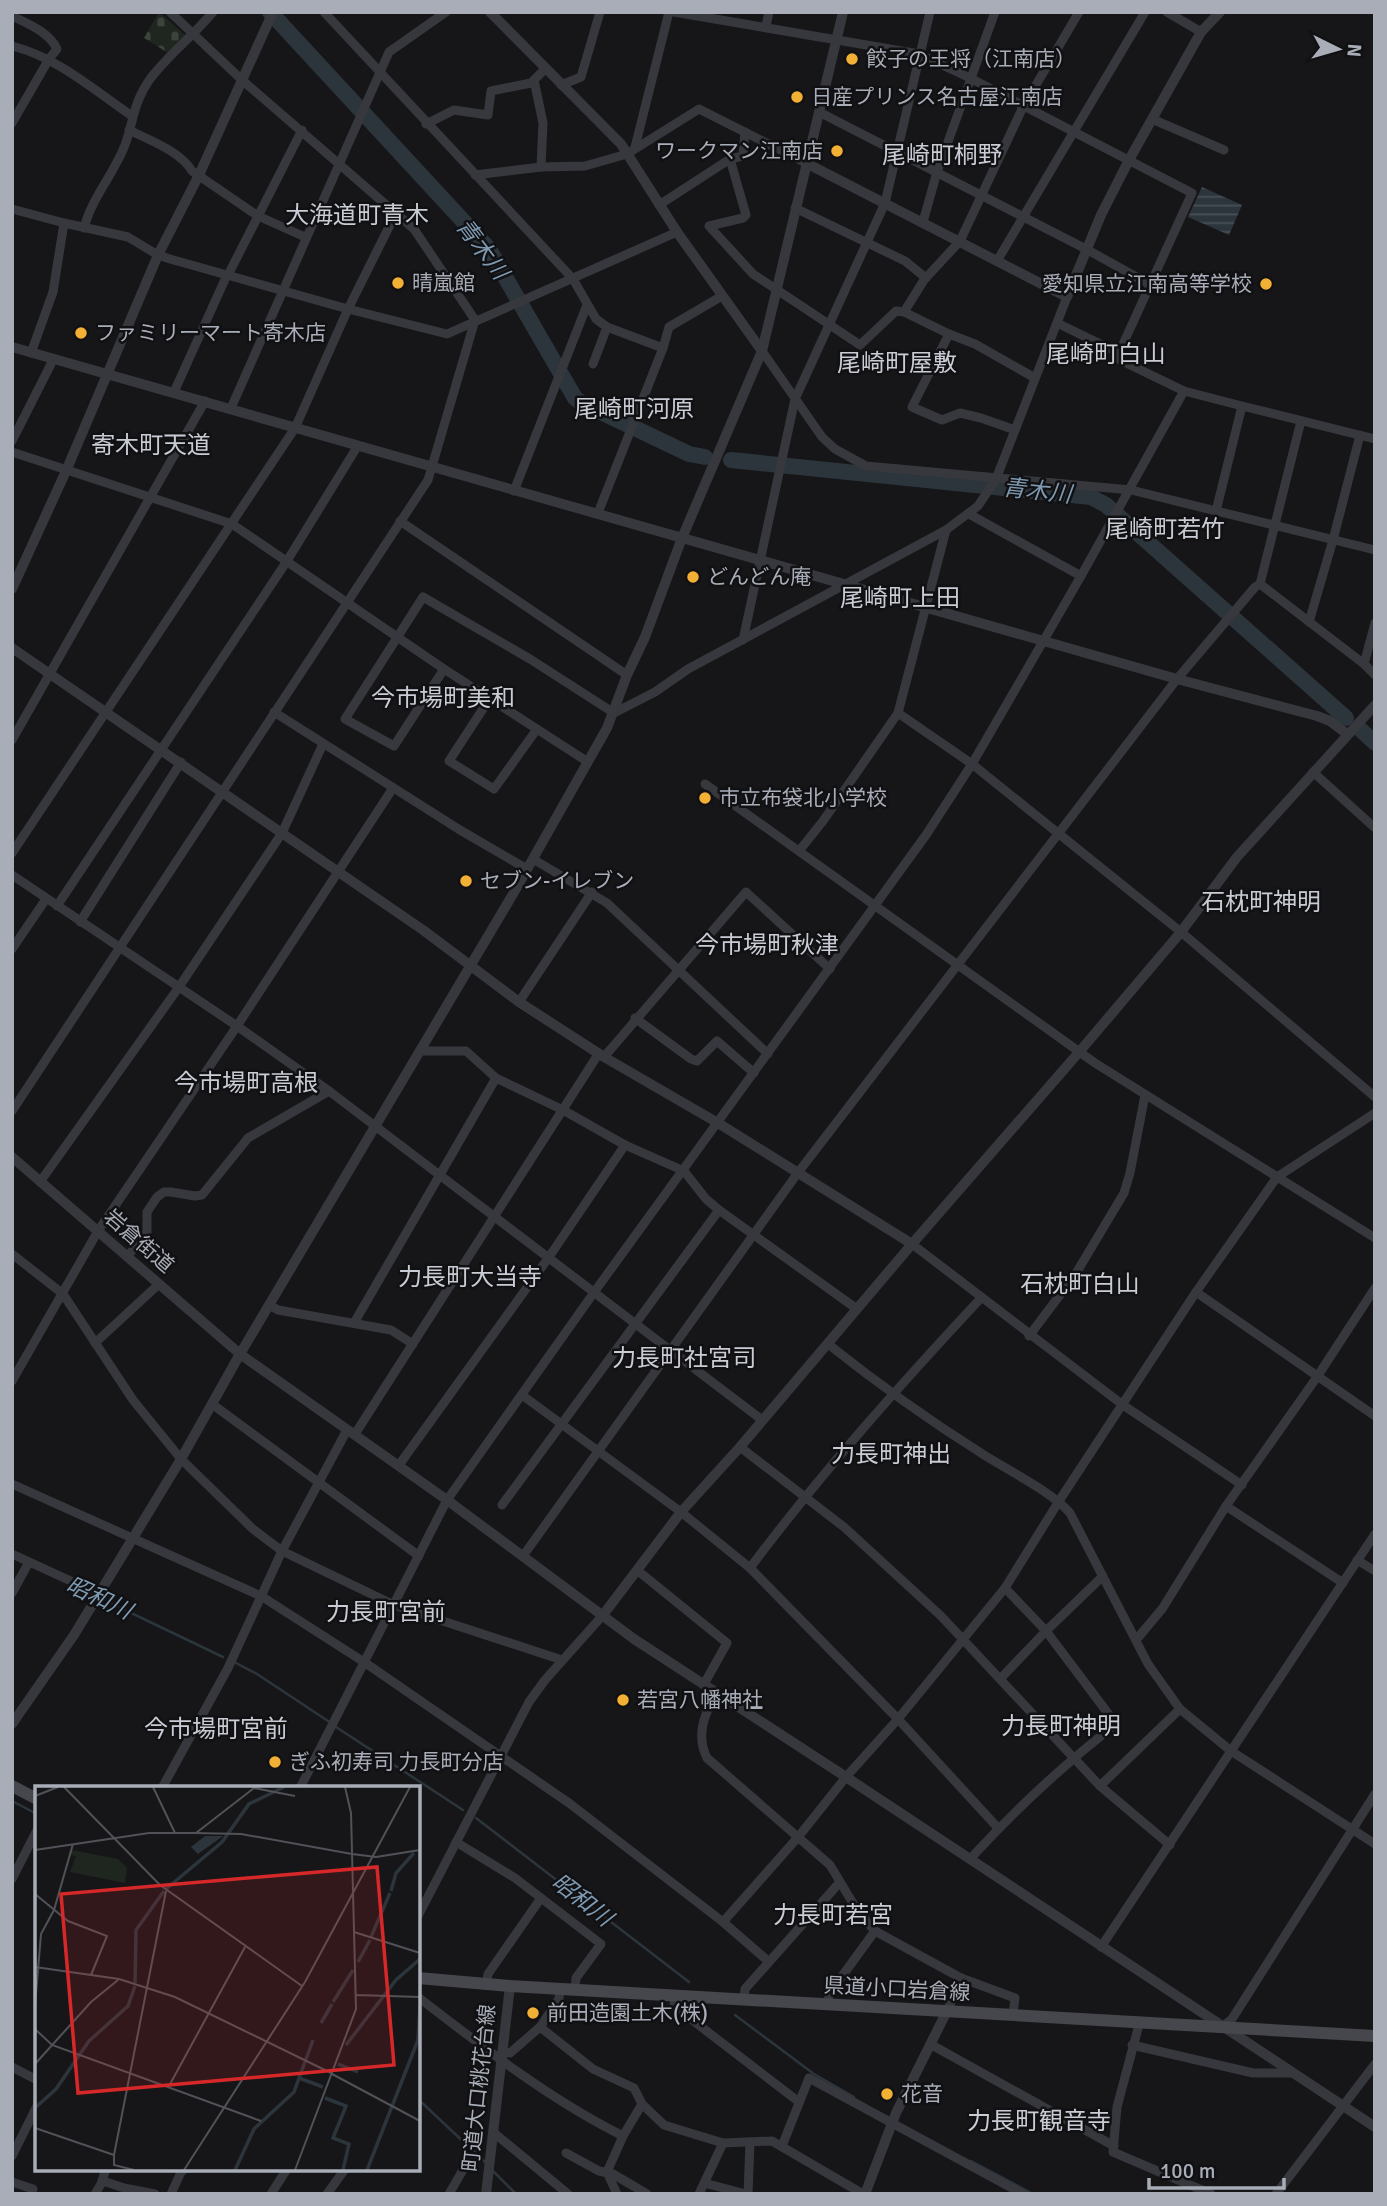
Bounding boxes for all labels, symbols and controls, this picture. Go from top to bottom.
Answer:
north arrow [1303,14,1373,84]
text: N [1341,43,1366,58]
place label: 餃子の王将（江南店） [866,46,1076,72]
marker: 餃子の王将（江南店） [844,51,860,67]
place label: 日産プリンス名古屋江南店 [811,84,1063,110]
marker: 日産プリンス名古屋江南店 [789,89,805,105]
place label: ワークマン江南店 [655,138,823,164]
district label: 尾崎町桐野 [882,140,1002,170]
marker: ワークマン江南店 [829,143,845,159]
district label: 大海道町青木 [285,200,429,230]
water label: 青木川 [450,213,516,288]
place label: 晴嵐館 [412,270,475,296]
place label: 愛知県立江南高等学校 [1042,271,1252,297]
marker: 晴嵐館 [390,275,406,291]
marker: 愛知県立江南高等学校 [1258,276,1274,292]
place label: ファミリーマート寄木店 [95,320,326,346]
marker: ファミリーマート寄木店 [73,325,89,341]
district label: 尾崎町白山 [1046,339,1166,369]
district label: 尾崎町屋敷 [837,348,957,378]
district label: 尾崎町河原 [574,394,694,424]
district label: 寄木町天道 [91,430,211,460]
water label: 青木川 [1001,473,1076,509]
district label: 尾崎町若竹 [1105,514,1225,544]
place label: どんどん庵 [707,564,811,590]
marker: どんどん庵 [685,569,701,585]
district label: 尾崎町上田 [840,583,960,613]
district label: 今市場町美和 [371,683,515,713]
place label: 市立布袋北小学校 [719,785,887,811]
marker: 市立布袋北小学校 [697,790,713,806]
place label: セブン-イレブン [480,868,634,894]
marker: セブン-イレブン [458,873,474,889]
district label: 石枕町神明 [1201,887,1321,917]
district label: 今市場町秋津 [695,930,839,960]
district label: 今市場町高根 [174,1068,318,1098]
street label: 岩倉街道 [99,1204,179,1278]
district label: 力長町大当寺 [398,1262,542,1292]
district label: 石枕町白山 [1020,1269,1140,1299]
district label: 力長町社宮司 [612,1343,756,1373]
district label: 力長町神出 [831,1439,951,1469]
water label: 昭和川 [62,1570,139,1627]
district label: 力長町宮前 [326,1597,446,1627]
place label: 若宮八幡神社 [637,1687,763,1713]
marker: 若宮八幡神社 [615,1692,631,1708]
district label: 力長町神明 [1001,1711,1121,1741]
district label: 今市場町宮前 [144,1714,288,1744]
place label: ぎふ初寿司 力長町分店 [289,1749,504,1775]
marker: ぎふ初寿司 力長町分店 [267,1754,283,1770]
inset map [35,1786,420,2171]
water label: 昭和川 [546,1867,620,1935]
district label: 力長町若宮 [773,1900,893,1930]
street label: 県道小口岩倉線 [823,1972,971,2006]
place label: 前田造園土木(株) [547,2000,708,2026]
street label: 町道大口桃花台線 [457,2003,501,2173]
marker: 前田造園土木(株) [525,2005,541,2021]
place label: 花音 [901,2081,943,2107]
marker: 花音 [879,2086,895,2102]
district label: 力長町観音寺 [967,2106,1111,2136]
scale bar [1149,2146,1284,2190]
text: 100 m [1160,2158,1215,2184]

